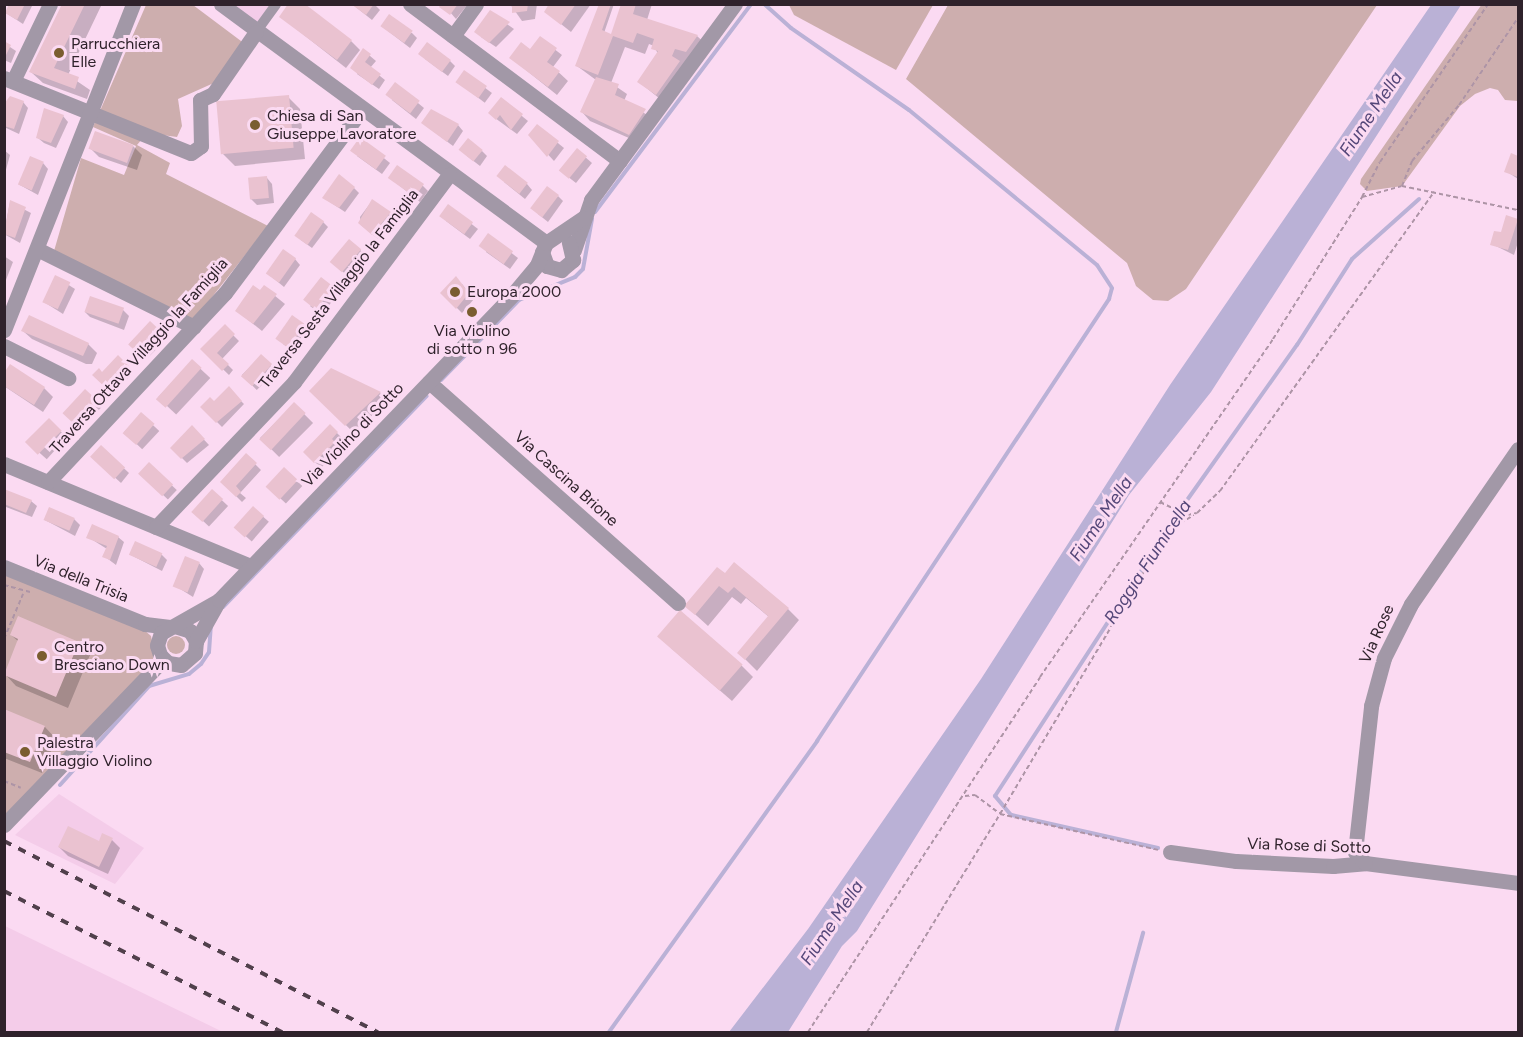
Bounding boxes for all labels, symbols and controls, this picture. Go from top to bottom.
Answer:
place label: Parrucchiera Elle [71,34,160,72]
marker: Parrucchiera Elle [52,46,66,60]
water label: Fiume Mella [1335,68,1407,160]
place label: Chiesa di San Giuseppe Lavoratore [267,106,416,144]
marker: Chiesa di San Giuseppe Lavoratore [248,118,262,132]
street label: Traversa Sesta Villaggio la Famiglia [255,185,423,393]
street label: Traversa Ottava Villaggio la Famiglia [46,254,232,458]
place label: Europa 2000 [467,282,561,302]
marker: Europa 2000 [448,285,462,299]
marker: Via Violino di sotto n 96 [465,305,479,319]
place label: Via Violino di sotto n 96 [427,321,517,359]
street label: Via Violino di Sotto [298,379,408,491]
street label: Via Cascina Brione [510,427,622,531]
water label: Fiume Mella [1065,473,1137,565]
water label: Roggia Fiumicella [1100,496,1196,628]
street label: Via della Trisia [31,551,131,607]
street label: Via Rose [1356,602,1398,666]
place label: Centro Bresciano Down [54,637,170,675]
marker: Centro Bresciano Down [35,649,49,663]
place label: Palestra Villaggio Violino [37,733,152,771]
marker: Palestra Villaggio Violino [18,745,32,759]
street label: Via Rose di Sotto [1247,834,1371,858]
water label: Fiume Mella [796,877,868,969]

